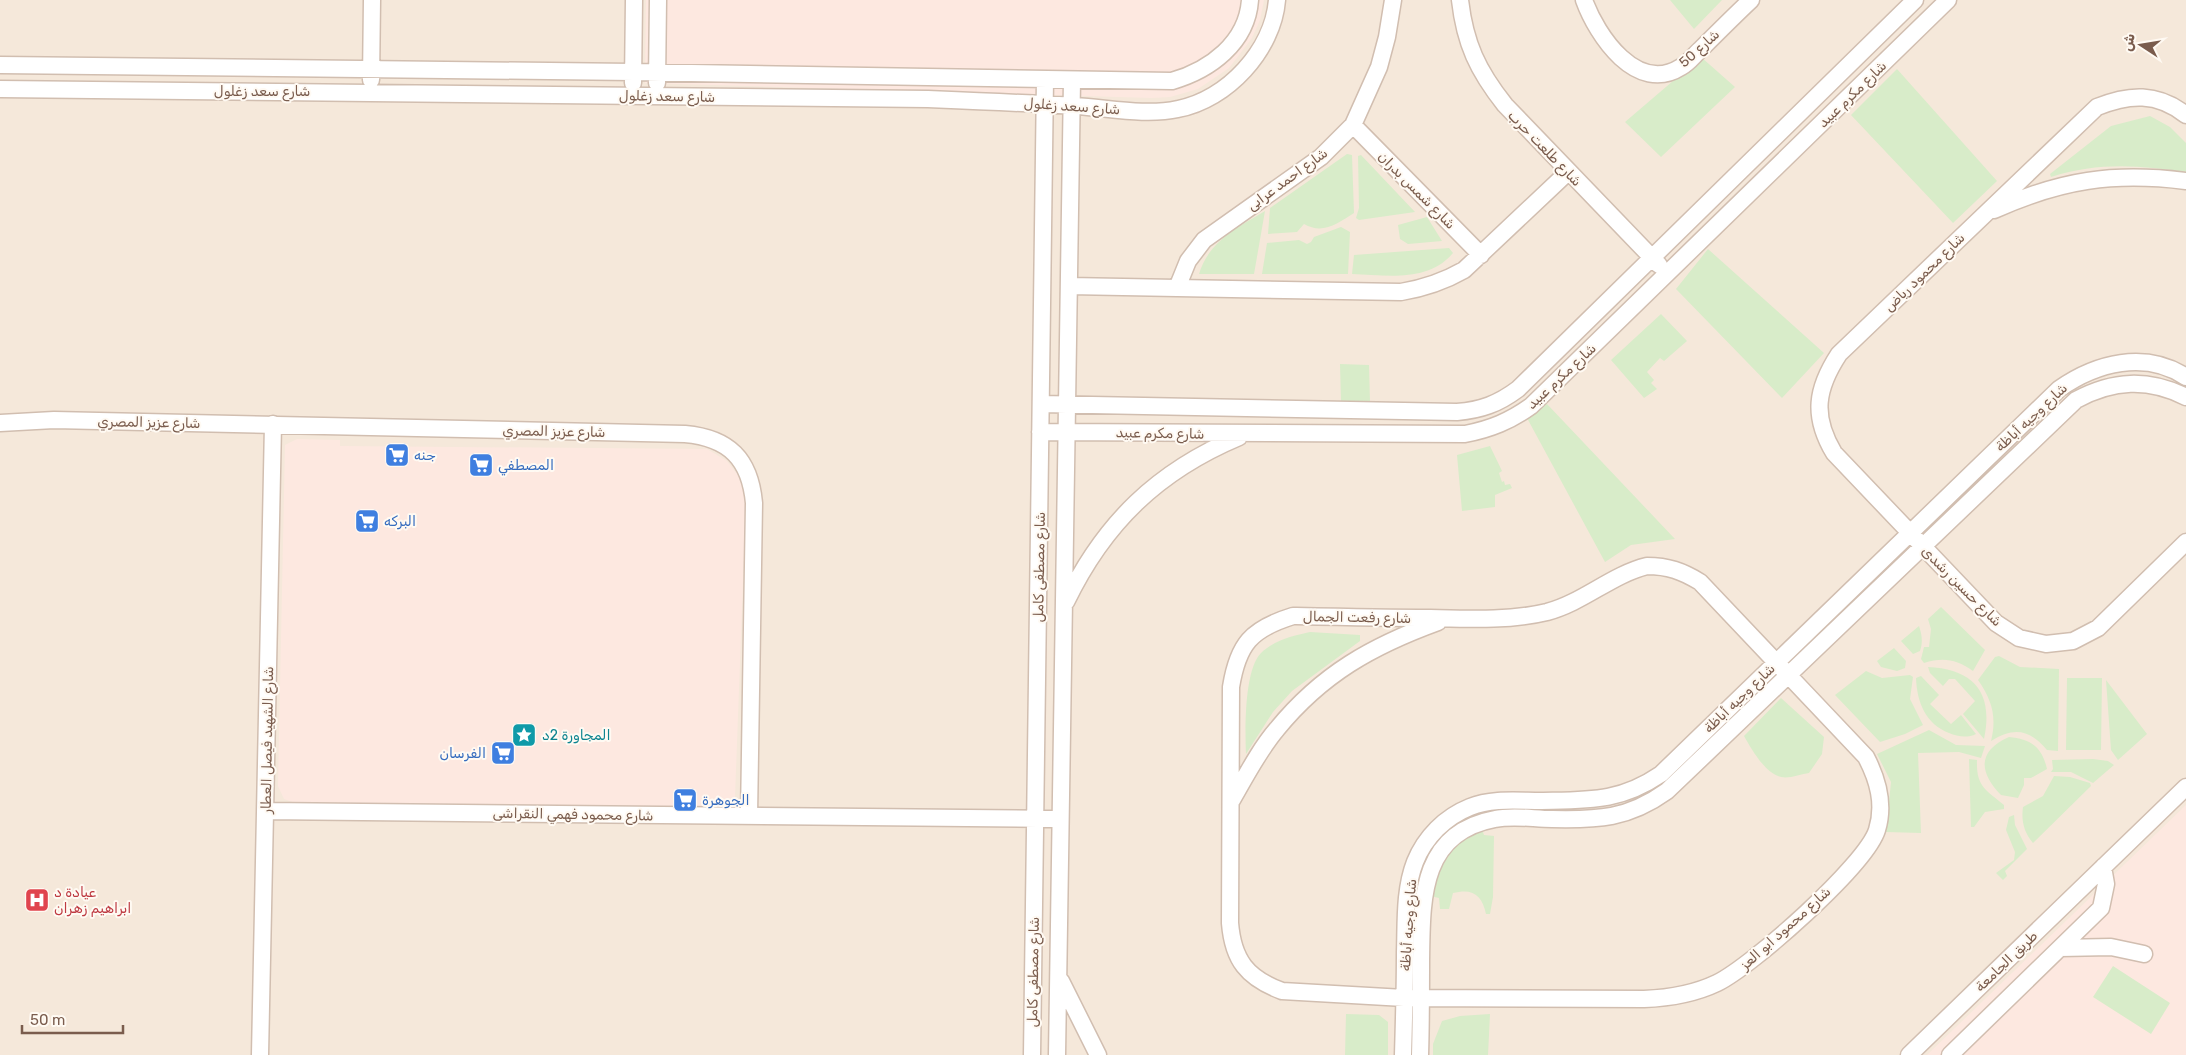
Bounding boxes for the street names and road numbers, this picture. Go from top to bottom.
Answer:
street label: شارع 50 [1676,26,1724,72]
street label: شارع مكرم عبيد [1814,57,1892,133]
street label: شارع سعد زغلول [214,83,310,102]
street label: شارع سعد زغلول [619,87,715,108]
street label: شارع سعد زغلول [1023,95,1121,120]
street label: شارع طلعت حرب [1503,107,1585,191]
street label: شارع احمد عرابى [1244,144,1332,216]
street label: شارع شمس بدران [1373,148,1459,234]
street label: شارع محمود رياض [1880,229,1970,317]
street label: شارع مكرم عبيد [1523,340,1601,414]
street label: شارع وجيه أباظة [1992,380,2072,457]
street label: شارع عزيز المصري [97,413,201,434]
street label: شارع عزيز المصري [502,422,606,443]
street label: شارع مكرم عبيد [1115,424,1205,445]
street label: شارع مصطفى كامل [1030,512,1051,622]
street label: شارع حسين رشدى [1916,543,2005,632]
street label: شارع رفعت الجمال [1303,608,1411,629]
street label: شارع وجيه أباظة [1700,660,1780,738]
street label: شارع الشهيد فيصل العطار [258,666,279,815]
street label: شارع محمود فهمي النقراشى [492,805,654,826]
street label: شارع وجيه أباظة [1397,878,1422,972]
street label: شارع محمود ابو العز [1736,883,1836,976]
street label: شارع مصطفى كامل [1024,917,1045,1027]
street label: طريق الجامعة [1972,927,2041,995]

